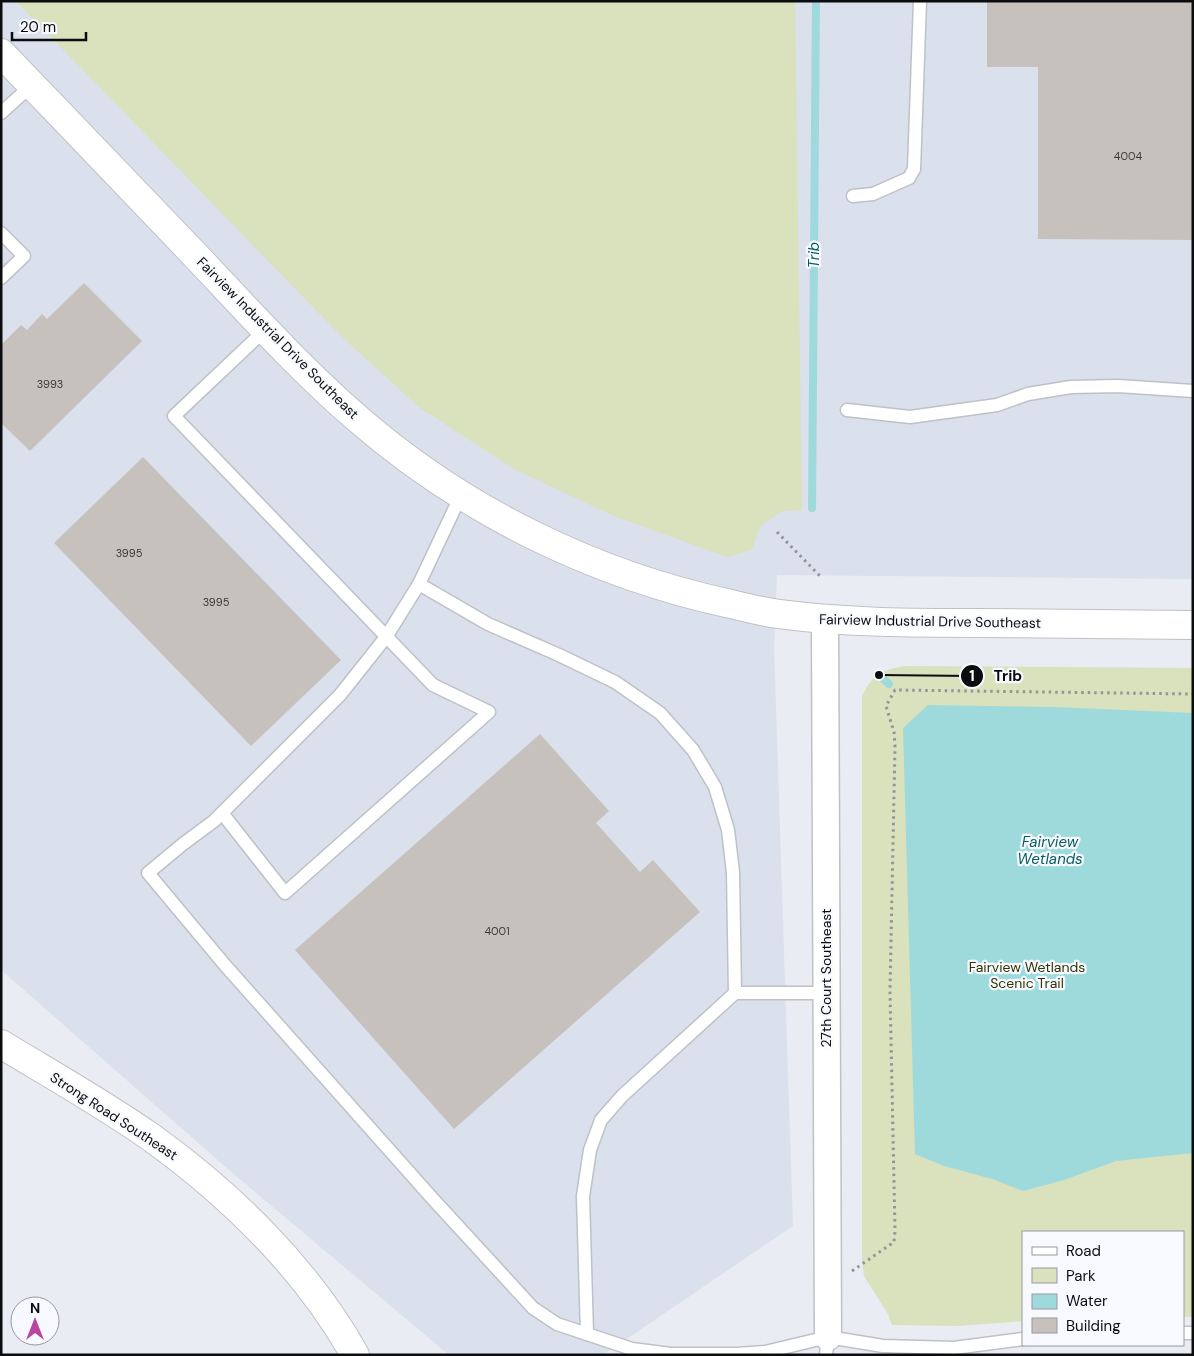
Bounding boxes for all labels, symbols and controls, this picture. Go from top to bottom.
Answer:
scale bar [12,10,86,42]
text: 20 m [20,17,56,37]
house number: 4004 [1114,149,1143,163]
water label: Trib [804,242,824,268]
street label: Fairview Industrial Drive Southeast [193,253,363,423]
house number: 3993 [37,377,63,391]
house number: 3995 [116,546,143,560]
house number: 3995 [203,595,230,609]
street label: Fairview Industrial Drive Southeast [819,610,1041,632]
callout: Trib [959,661,1033,691]
text: 1 [969,666,975,686]
text: Trib [994,666,1022,686]
water label: Fairview Wetlands [1017,832,1083,869]
street label: 27th Court Southeast [817,908,835,1048]
house number: 4001 [484,924,510,938]
park label: Fairview Wetlands Scenic Trail [969,958,1085,992]
street label: Strong Road Southeast [47,1068,181,1164]
legend [1022,1231,1184,1346]
text: Road [1066,1241,1101,1261]
text: Park [1066,1266,1096,1286]
text: Water [1066,1291,1108,1311]
north arrow [10,1296,60,1346]
text: N [30,1299,40,1317]
text: Building [1066,1316,1121,1336]

